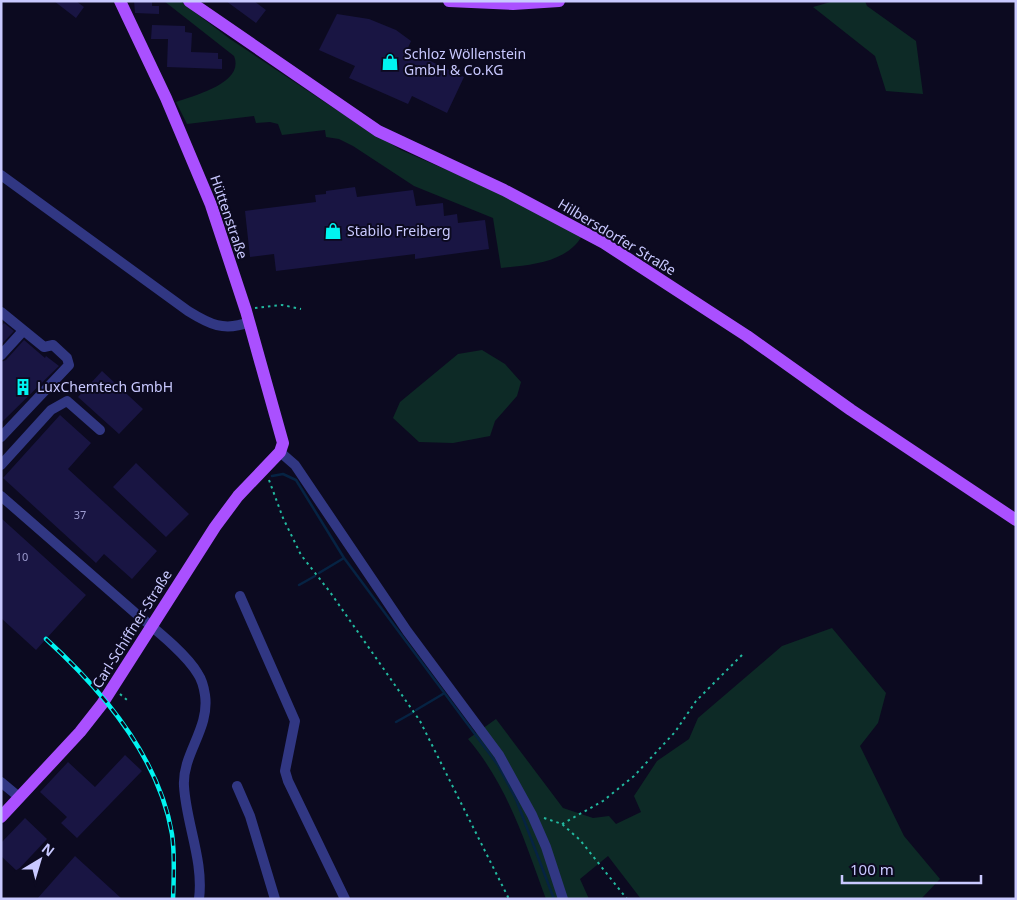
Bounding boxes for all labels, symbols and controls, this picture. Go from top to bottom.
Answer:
place label: Schloz Wöllenstein GmbH & Co.KG [404,44,526,79]
shop icon: Schloz Wöllenstein GmbH & Co.KG [380,52,400,72]
street label: Hüttenstraße [206,172,253,261]
street label: Hilbersdorfer Straße [555,194,680,279]
shop icon: Stabilo Freiberg [323,221,343,241]
place label: Stabilo Freiberg [347,221,451,240]
building icon: LuxChemtech GmbH [13,377,33,397]
place label: LuxChemtech GmbH [37,377,173,396]
house number: 37 [74,507,86,522]
house number: 10 [16,549,28,564]
street label: Carl-Schiffner-Straße [87,566,176,692]
north arrow [15,835,65,885]
text: N [38,838,59,860]
scale bar [842,852,981,884]
text: 100 m [850,859,894,879]

